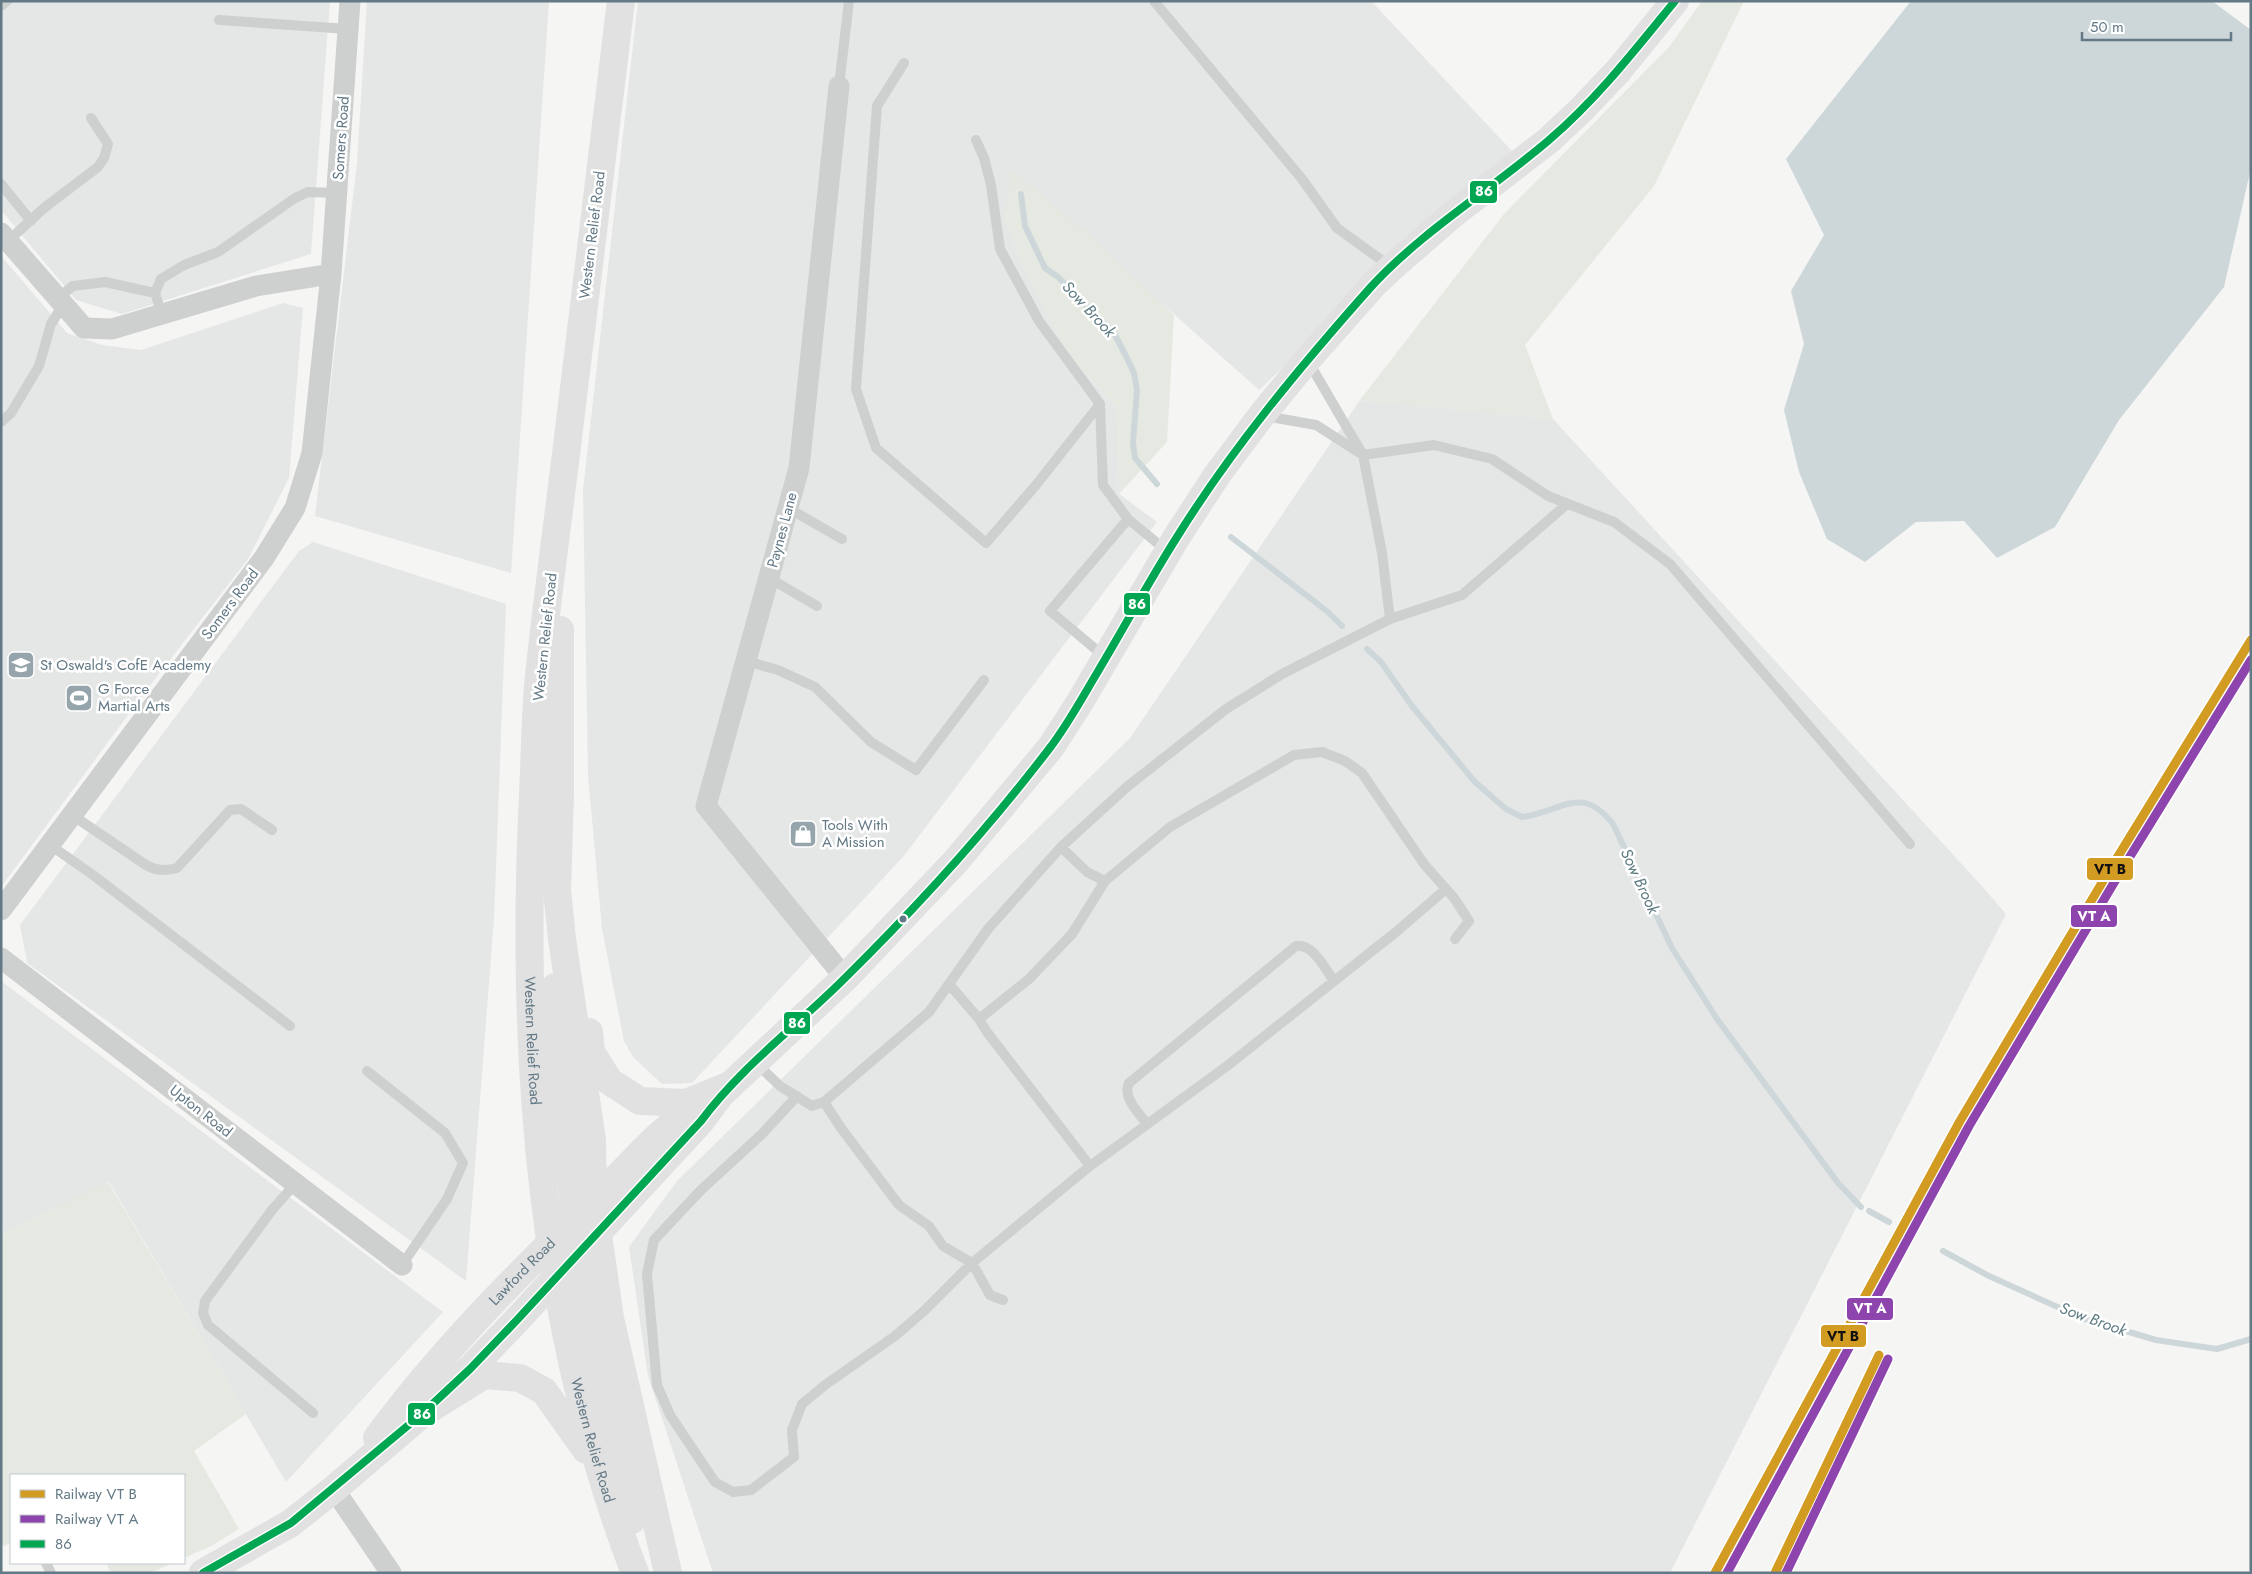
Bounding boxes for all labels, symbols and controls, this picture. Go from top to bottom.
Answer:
scale bar [2082,10,2231,42]
text: 50 m [2090,16,2124,38]
street label: Somers Road [327,95,355,181]
street label: Western Relief Road [573,170,611,300]
line badge: 86 [1469,180,1498,204]
text: 86 [1475,181,1493,201]
water label: Sow Brook [1057,276,1122,343]
street label: Paynes Lane [761,490,803,570]
street label: Somers Road [196,564,264,644]
street label: Western Relief Road [527,572,563,702]
line badge: 86 [1123,592,1151,616]
text: 86 [1128,594,1146,614]
school or university icon: St Oswald's CofE Academy [6,650,36,680]
place label: St Oswald's CofE Academy [40,654,212,676]
place label: G Force Martial Arts [98,678,170,717]
sports icon: G Force Martial Arts [64,683,94,713]
place label: Tools With A Mission [822,814,888,853]
shop icon: Tools With A Mission [788,819,818,849]
water label: Sow Brook [1615,845,1666,918]
line badge: VT B [2086,857,2134,881]
text: VT B [2093,859,2126,879]
line badge: VT A [2070,904,2118,928]
text: VT A [2076,906,2111,926]
unlabelled marker [898,914,908,924]
street label: Western Relief Road [519,976,546,1106]
line badge: 86 [783,1011,811,1035]
text: 86 [788,1013,806,1033]
street label: Upton Road [165,1079,237,1143]
street label: Lawford Road [484,1233,561,1310]
water label: Sow Brook [2056,1296,2131,1342]
line badge: VT A [1846,1297,1894,1321]
text: VT A [1852,1298,1887,1318]
line badge: VT B [1820,1324,1867,1348]
text: VT B [1826,1326,1859,1346]
street label: Western Relief Road [565,1376,620,1506]
line badge: 86 [407,1402,436,1426]
text: 86 [413,1404,431,1424]
legend [10,1474,185,1564]
text: Railway VT B [55,1483,137,1505]
text: Railway VT A [55,1508,138,1530]
text: 86 [55,1533,72,1555]

